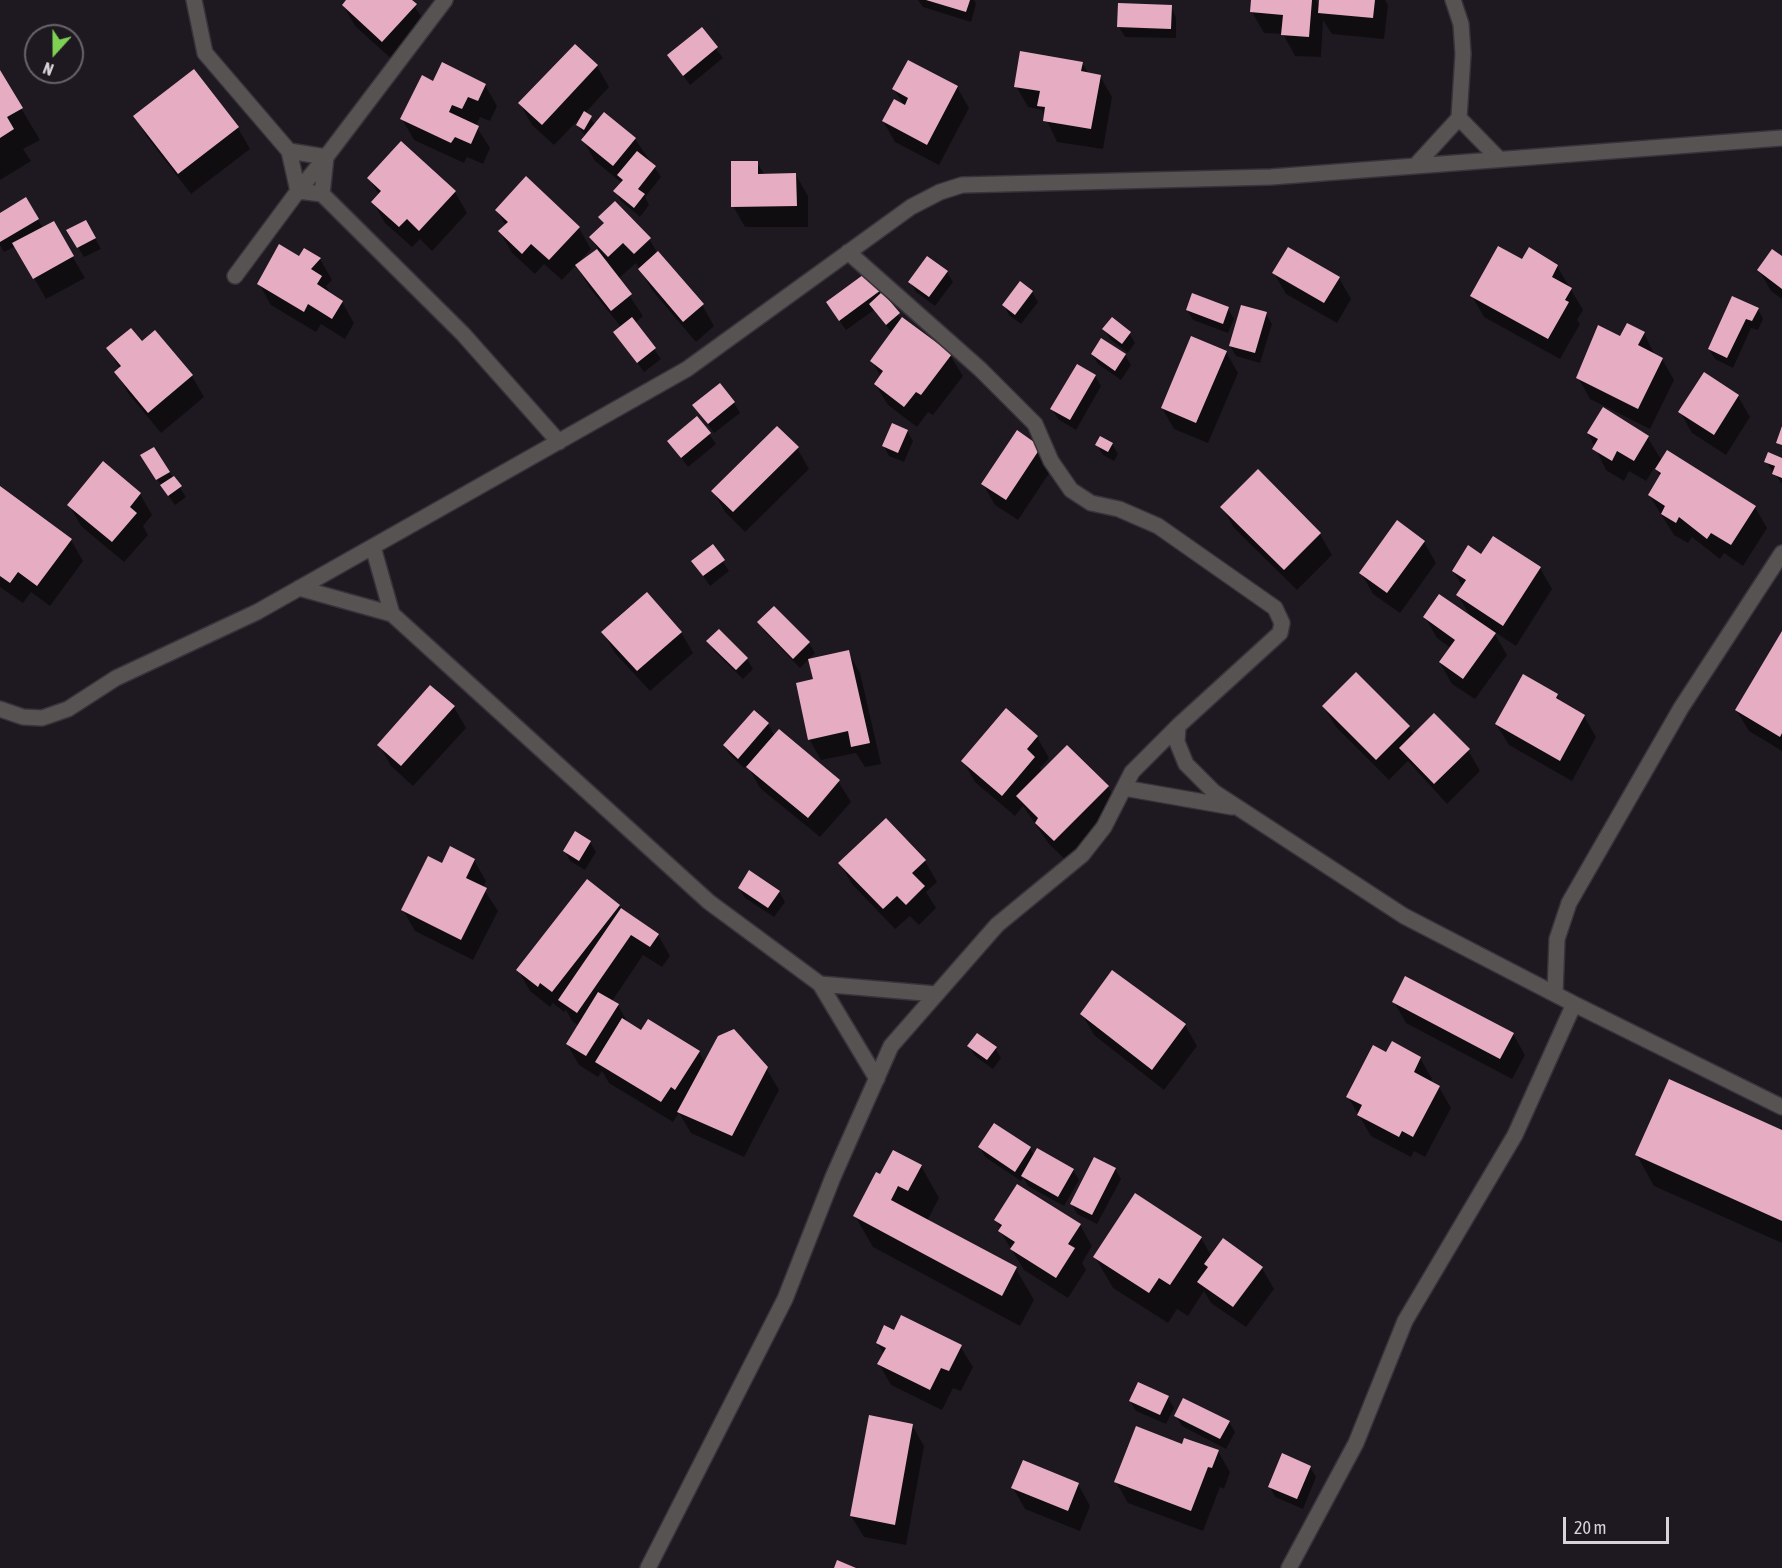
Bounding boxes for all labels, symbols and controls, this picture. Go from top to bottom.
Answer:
north arrow [24,24,84,84]
text: N [41,59,56,79]
scale bar [1566,1505,1672,1543]
text: 20 m [1574,1517,1606,1538]

